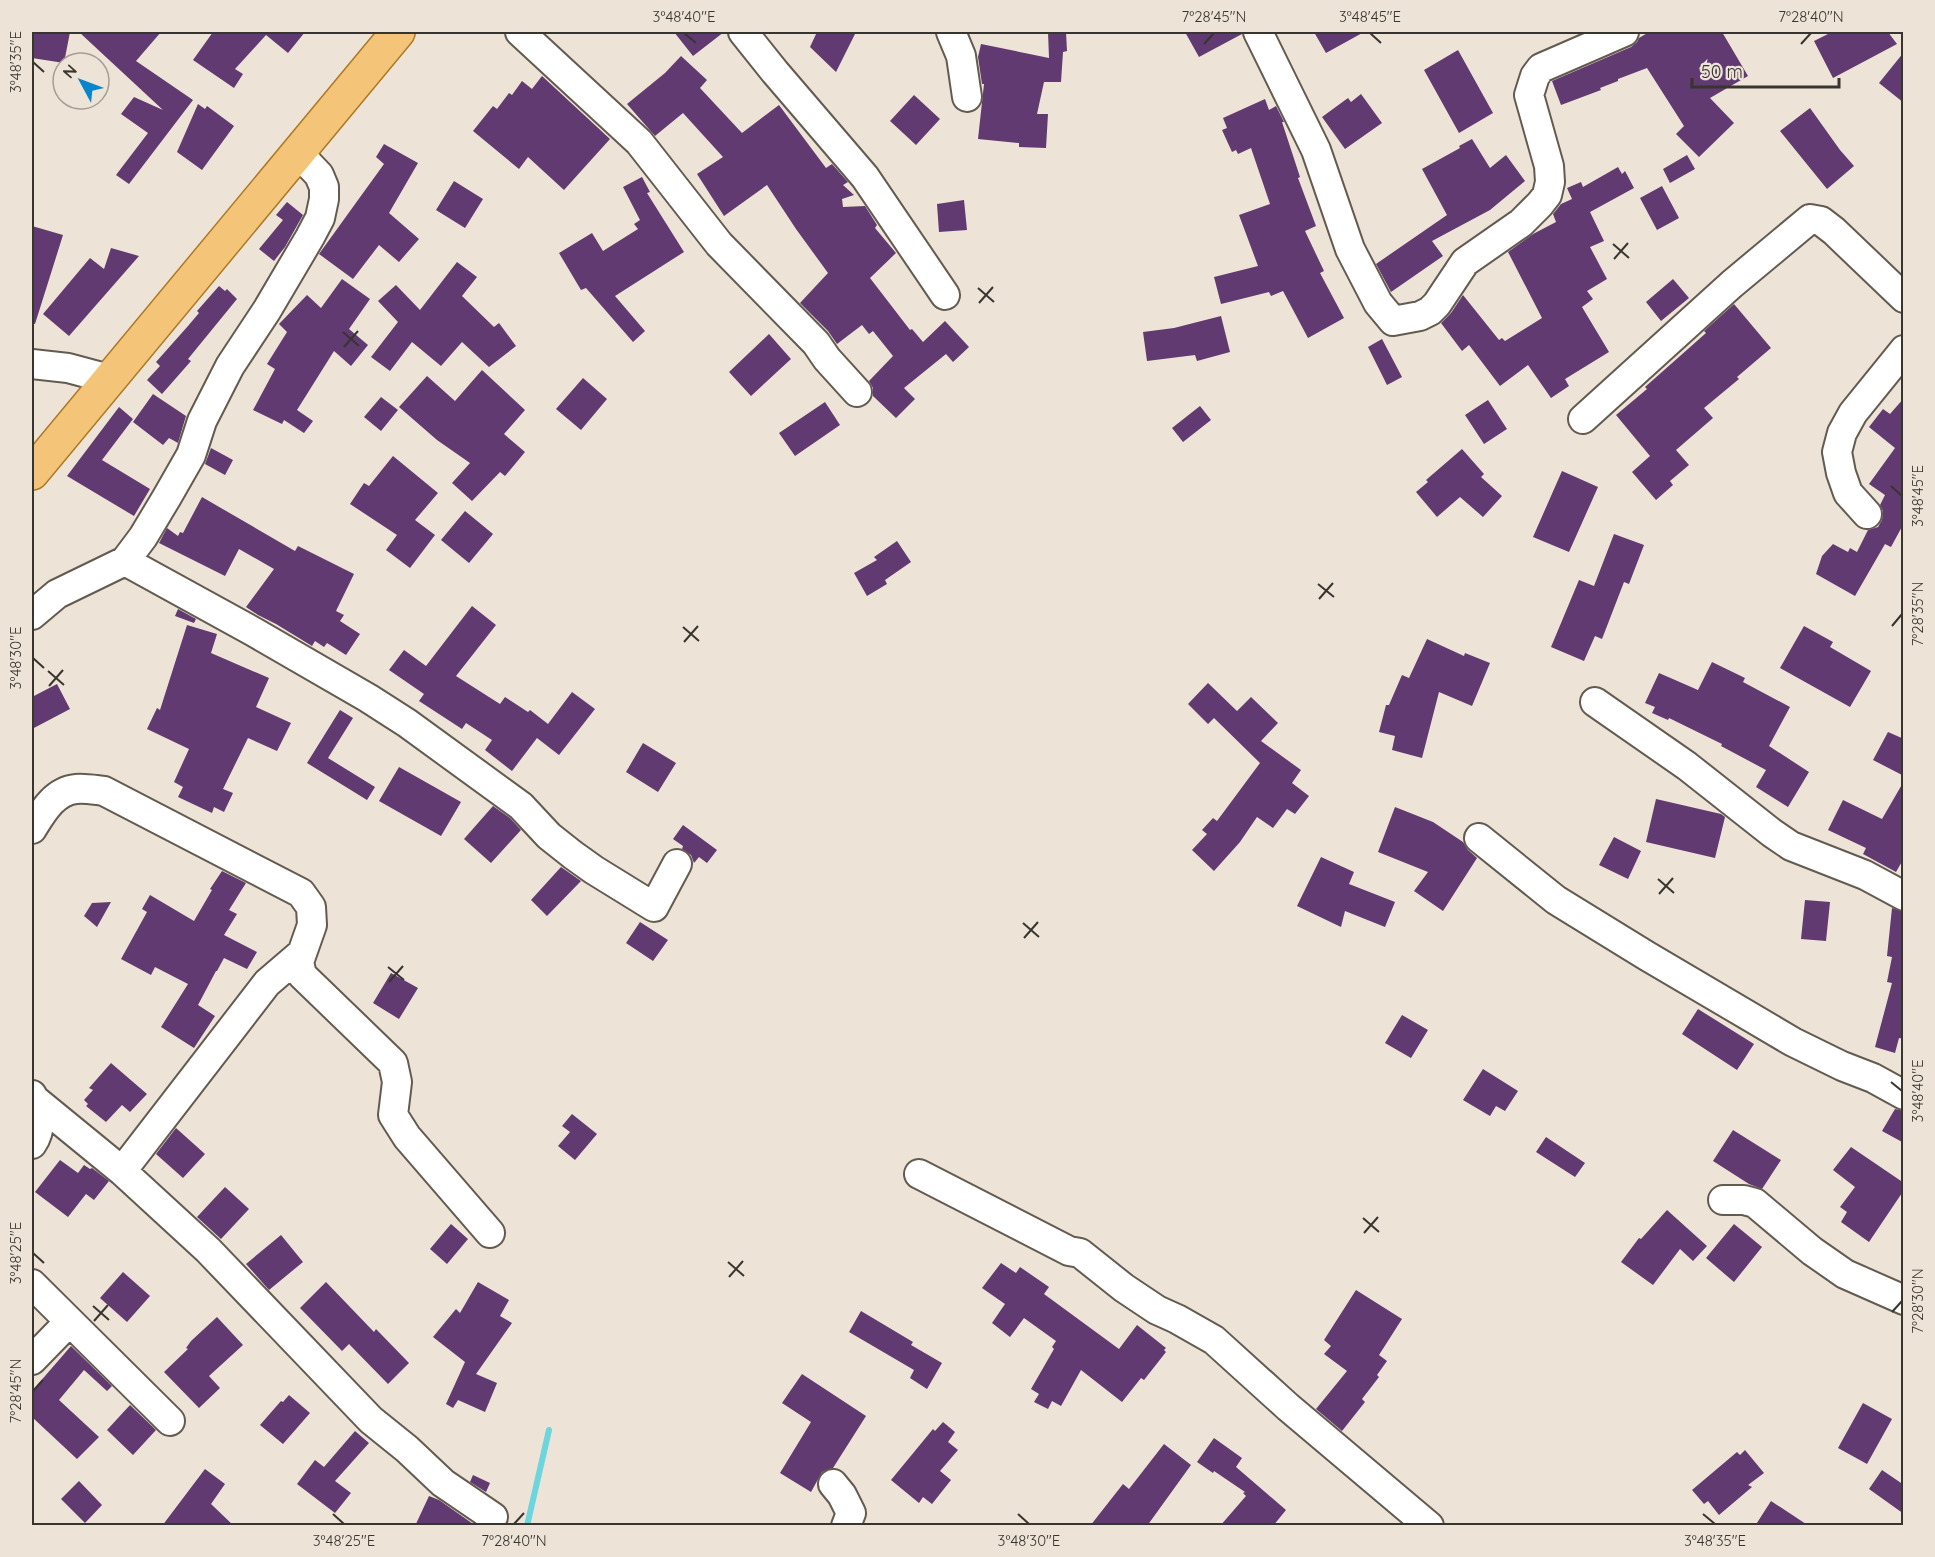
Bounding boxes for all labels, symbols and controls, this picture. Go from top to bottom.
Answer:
text: 3°48'40"E [653,7,715,26]
text: 7°28'45"N [1182,7,1246,26]
text: 3°48'45"E [1339,7,1401,26]
text: 7°28'40"N [1778,7,1844,26]
text: 3°48'35"E [6,31,25,93]
north arrow [51,51,111,111]
scale bar [1692,51,1839,89]
text: N [58,60,81,82]
text: 50 m [1701,60,1743,83]
text: 3°48'45"E [1908,465,1927,527]
text: 7°28'35"N [1908,582,1927,646]
text: 3°48'30"E [6,627,25,689]
text: 3°48'40"E [1908,1060,1927,1122]
text: 3°48'25"E [6,1222,25,1284]
text: 7°28'30"N [1908,1268,1927,1334]
text: 7°28'45"N [6,1359,25,1423]
text: 3°48'25"E [313,1531,375,1550]
text: 7°28'40"N [481,1531,547,1550]
text: 3°48'30"E [998,1531,1060,1550]
text: 3°48'35"E [1684,1531,1746,1550]

